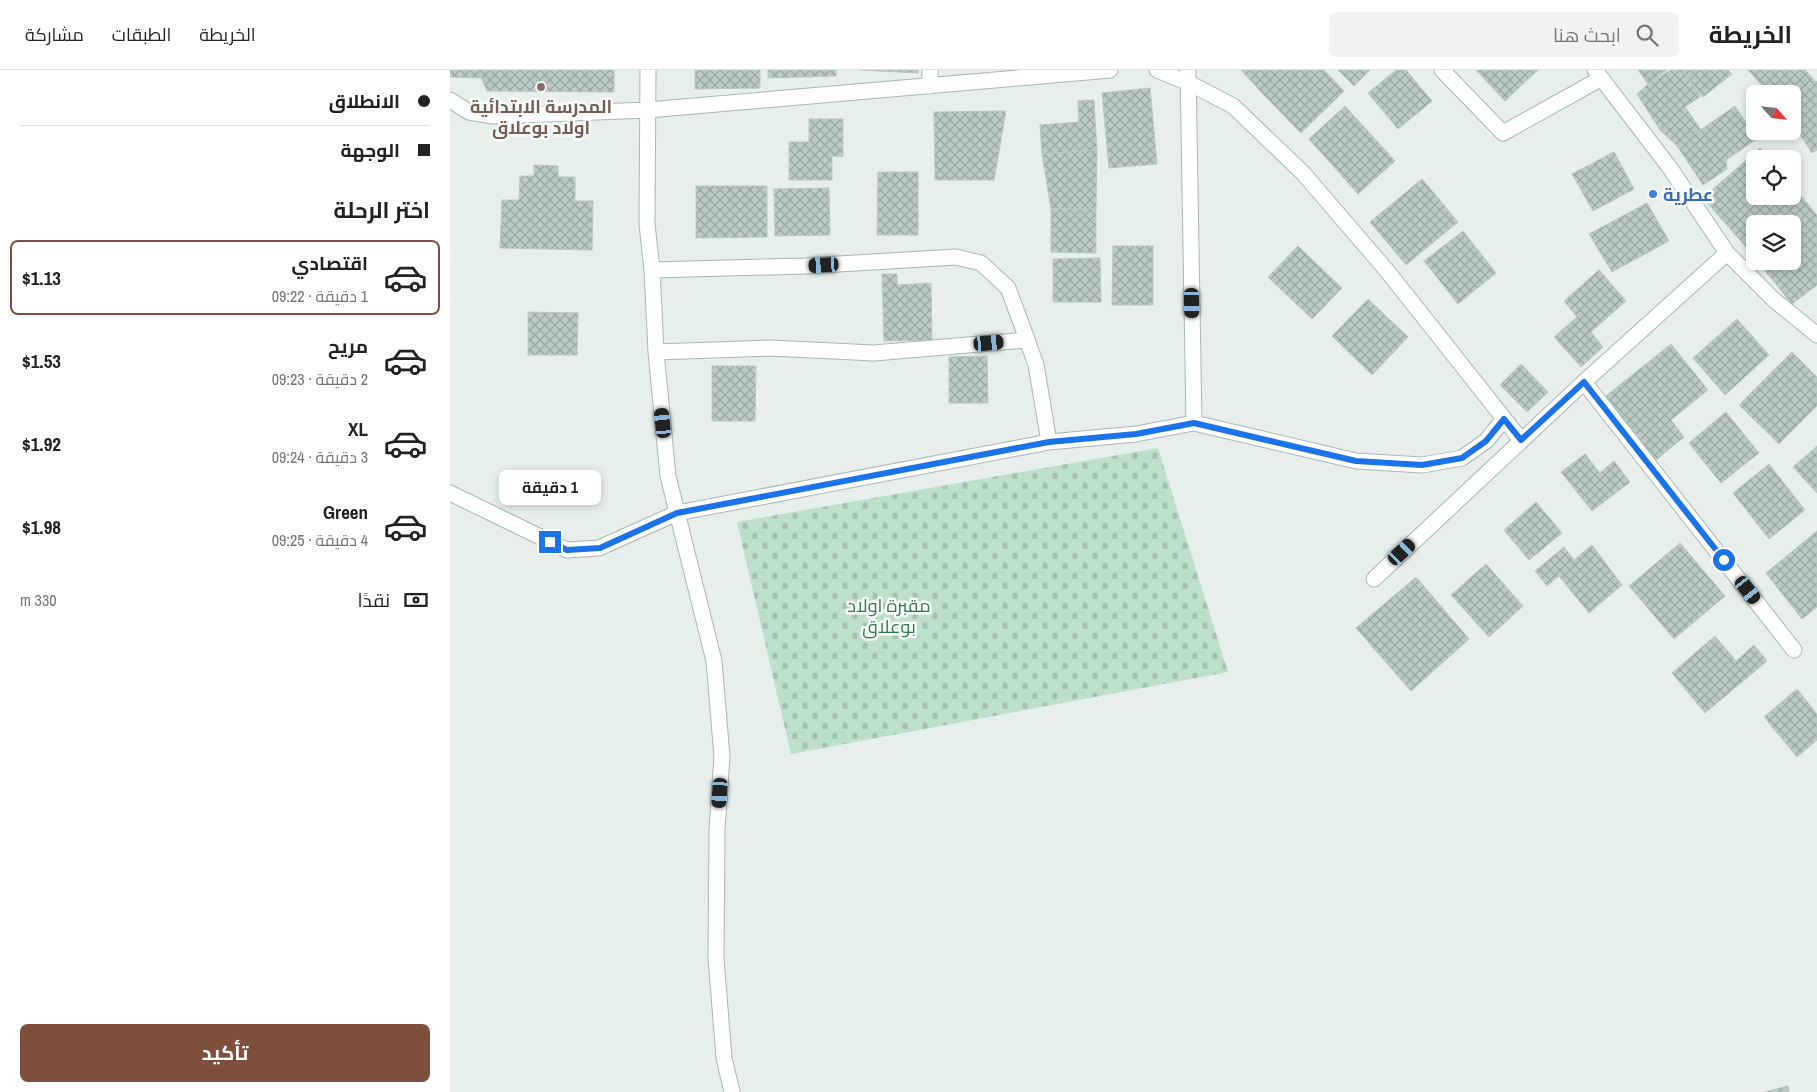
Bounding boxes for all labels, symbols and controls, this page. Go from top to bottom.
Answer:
search box [1329,12,1679,57]
text: الخريطة [1709,18,1792,50]
icon: search [1633,21,1661,49]
text: مشاركة [25,22,84,47]
text: الطبقات [112,22,171,47]
text: الخريطة [199,22,256,47]
text: ابحث هنا [1553,22,1621,48]
marker: المدرسة الابتدائية اولاد بوعلاق [535,81,547,93]
north arrow [1746,85,1801,140]
map controls [1746,85,1801,270]
text: الانطلاق [329,88,400,114]
place label: المدرسة الابتدائية اولاد بوعلاق [470,94,612,140]
text: الوجهة [340,137,400,163]
button: locate [1746,150,1801,205]
place label: عطرية [1663,182,1713,207]
marker: عطرية [1647,188,1659,200]
text: اختر الرحلة [334,195,430,225]
button: layers [1746,215,1801,270]
text: اقتصادي [292,250,368,276]
icon: car [383,255,428,300]
car [808,257,839,273]
text: $1.13 [22,265,61,291]
text: 1 دقيقة · 09:22 [272,285,368,307]
car [1184,288,1199,318]
text: مريح [328,333,368,359]
car [973,334,1004,352]
icon: car [383,338,428,383]
text: $1.53 [22,348,61,374]
text: 2 دقيقة · 09:23 [272,368,368,390]
car [653,407,672,439]
text: XL [348,416,368,442]
icon: car [383,421,428,466]
text: $1.92 [22,431,61,457]
text: 3 دقيقة · 09:24 [272,446,368,468]
callout: 1 دقيقة [499,470,601,504]
text: 1 دقيقة [522,476,578,498]
text: Green [323,499,368,525]
icon: car [383,504,428,549]
text: $1.98 [22,514,61,540]
text: 4 دقيقة · 09:25 [272,529,368,551]
route end [539,531,561,553]
car [1385,536,1418,568]
route start [1713,549,1735,571]
car [1732,574,1763,606]
icon: cash [402,586,430,614]
text: نقدًا [358,587,390,613]
text: 330 m [20,589,56,611]
park label: مقبرة اولاد بوعلاق [847,593,931,639]
car [711,778,728,808]
button: تأكيد [20,1024,430,1082]

